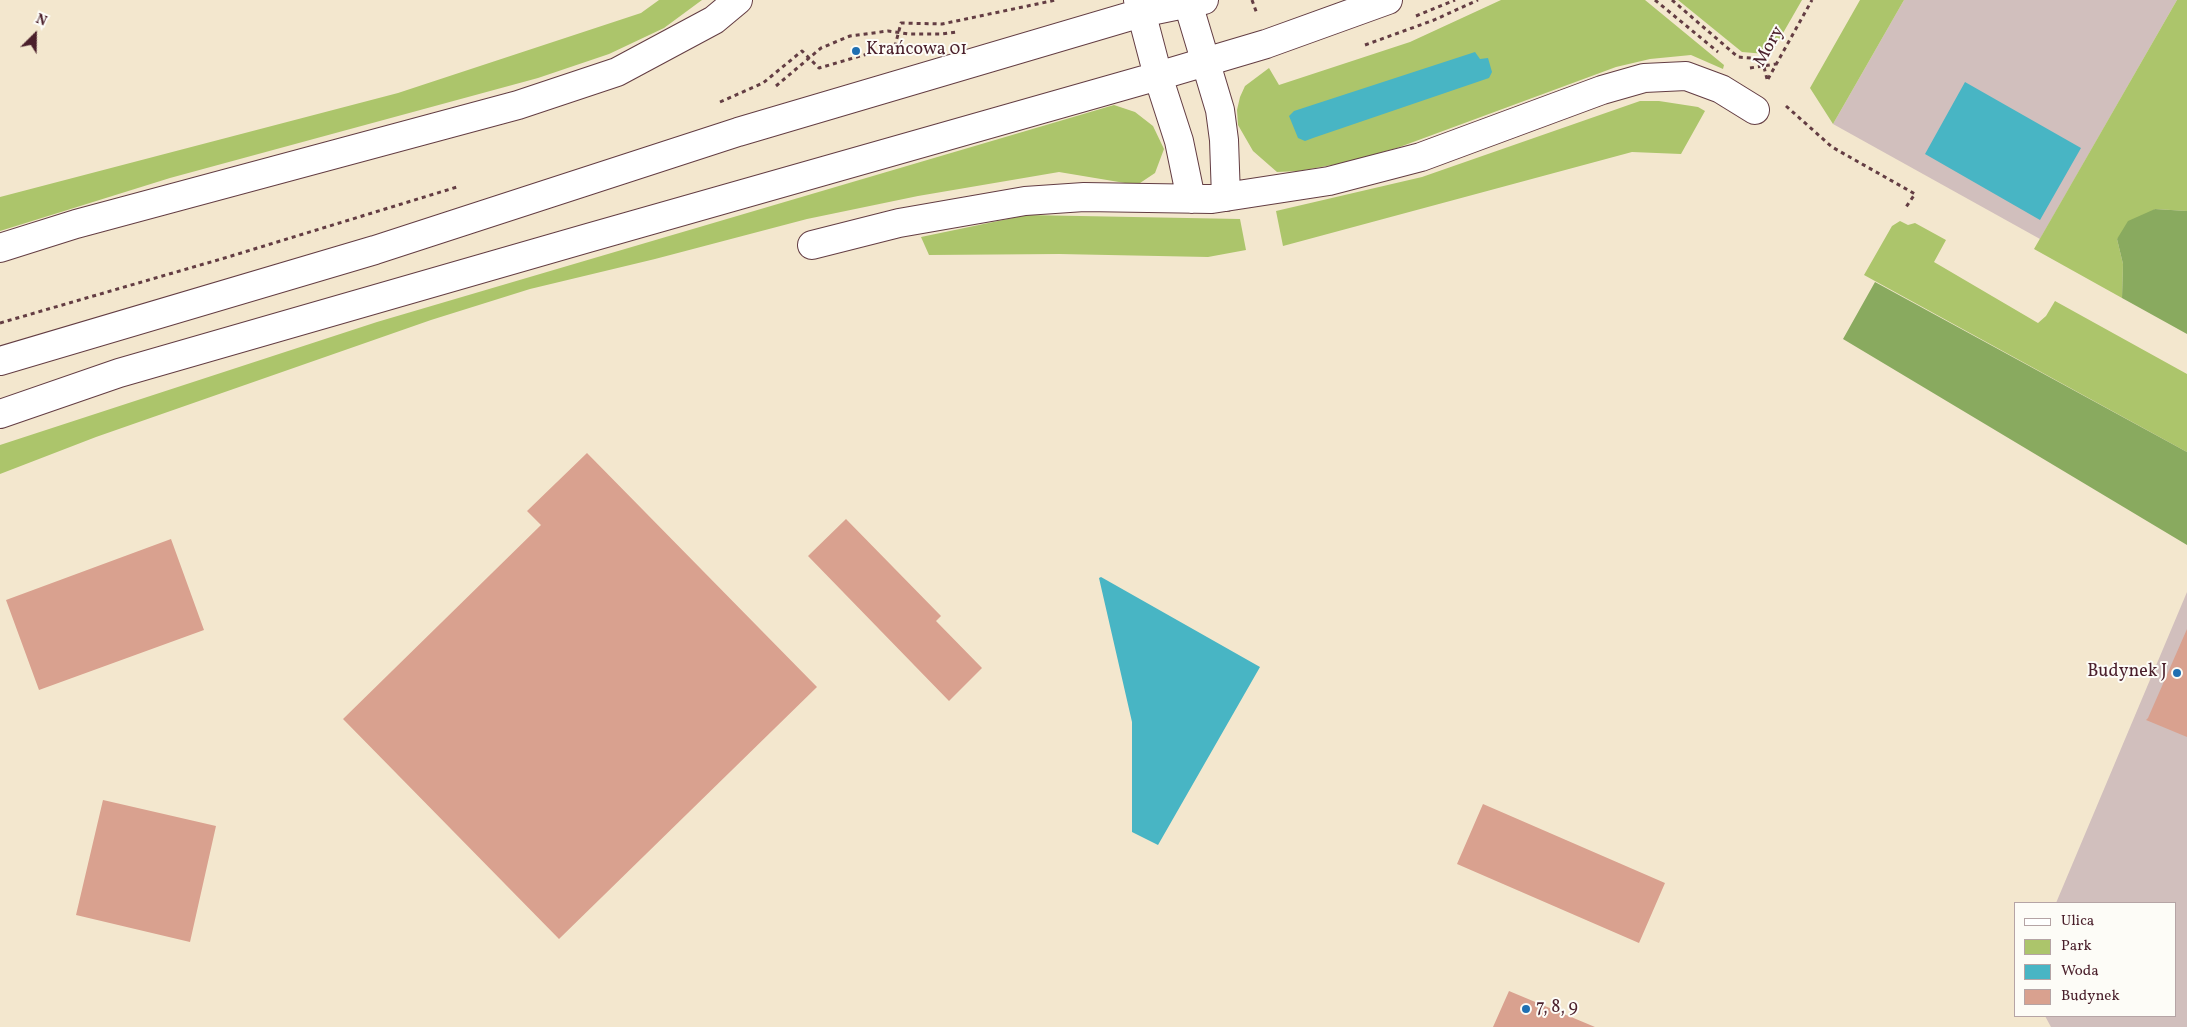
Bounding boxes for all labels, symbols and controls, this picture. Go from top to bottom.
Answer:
north arrow [10,10,60,60]
text: N [33,10,49,31]
street label: Mory [1750,23,1790,71]
place label: Krańcowa 01 [866,40,967,62]
marker: Krańcowa 01 [850,45,862,57]
place label: Budynek J [2087,662,2167,684]
marker: Budynek J [2171,667,2183,679]
legend [2014,902,2177,1017]
text: Ulica [2061,911,2094,932]
text: Park [2061,936,2092,957]
text: Woda [2061,961,2099,982]
text: Budynek [2061,986,2120,1007]
place label: 7, 8, 9 [1536,998,1578,1020]
marker: 7, 8, 9 [1520,1003,1532,1015]

